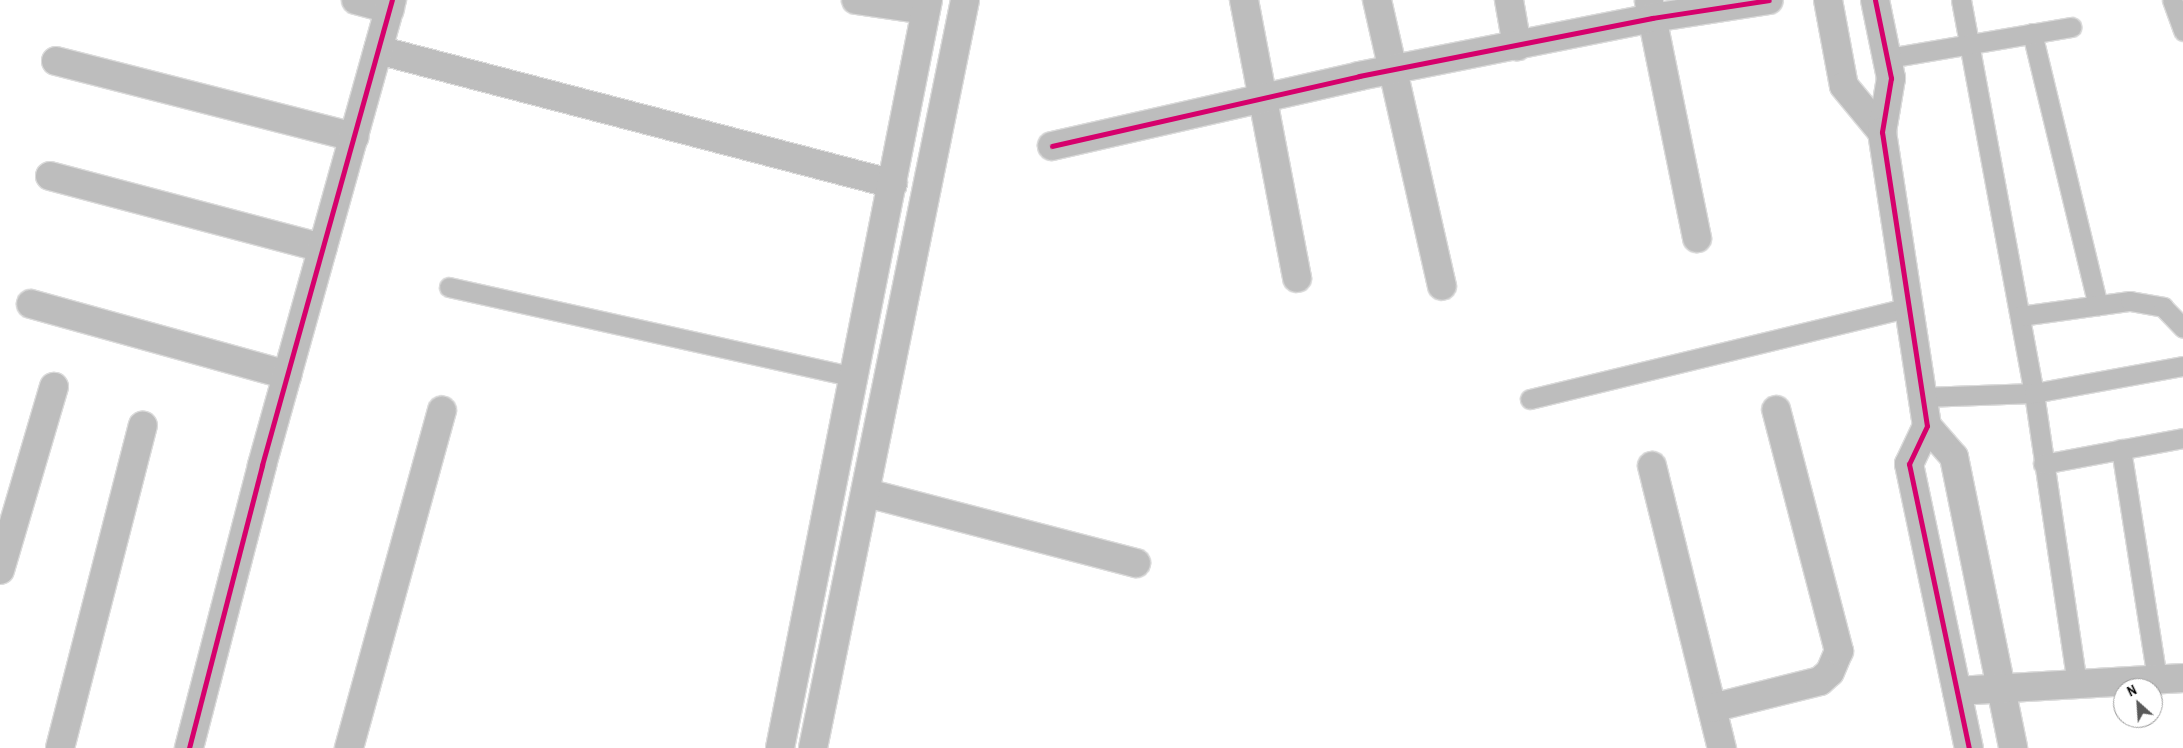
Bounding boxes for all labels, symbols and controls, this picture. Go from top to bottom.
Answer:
north arrow [2113,678,2163,728]
text: N [2124,681,2140,700]

